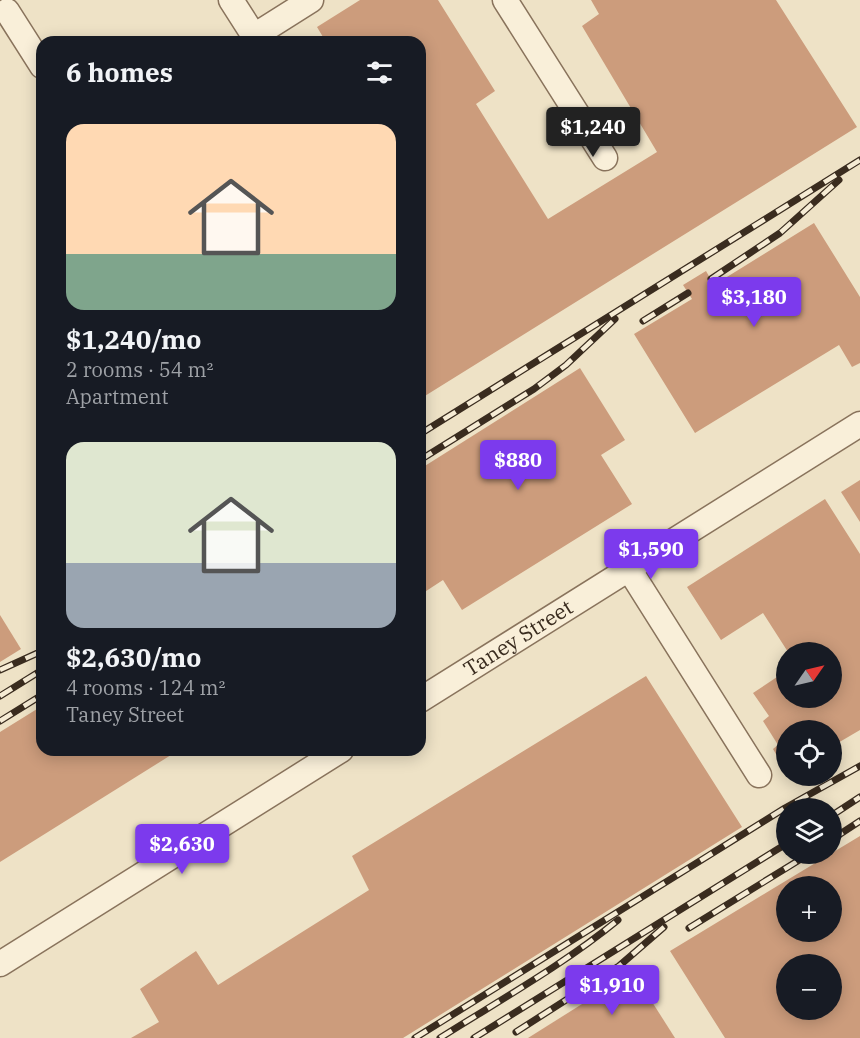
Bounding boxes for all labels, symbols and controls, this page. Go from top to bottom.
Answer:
text: 6 homes [66,55,173,89]
icon: filters [363,56,396,89]
pin: $1,240 [544,107,642,158]
text: $1,240 [560,113,626,140]
icon: home [177,163,285,271]
pin: $3,180 [705,277,803,328]
text: $3,180 [721,283,787,310]
text: $1,240/mo [66,322,201,356]
text: 2 rooms · 54 m² [66,356,213,383]
text: Apartment [66,383,169,410]
pin: $880 [482,440,554,491]
text: $880 [494,446,542,473]
icon: home [177,481,285,589]
pin: $1,590 [602,529,700,580]
text: $1,590 [618,535,684,562]
street label: Taney Street [458,593,578,682]
text: $2,630/mo [66,640,201,674]
north arrow [776,642,842,708]
map controls [776,642,842,1020]
text: 4 rooms · 124 m² [66,674,225,701]
text: Taney Street [66,701,184,728]
button: locate [776,720,842,786]
button: layers [776,798,842,864]
pin: $2,630 [133,824,231,875]
text: $2,630 [149,830,215,857]
button: + [776,876,842,942]
button: − [776,954,842,1020]
pin: $1,910 [563,965,661,1016]
text: $1,910 [579,971,645,998]

